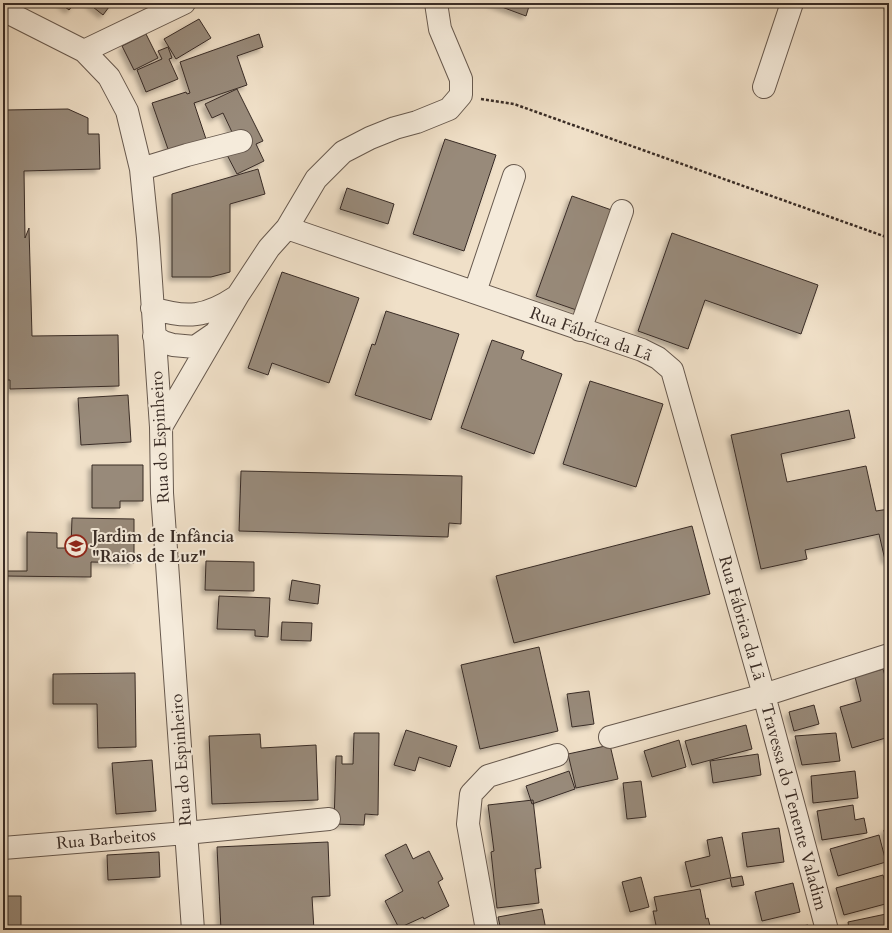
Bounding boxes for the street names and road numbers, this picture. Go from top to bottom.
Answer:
street label: Rua Fábrica da Lã [527,301,656,367]
street label: Rua do Espinheiro [145,370,175,504]
street label: Rua Fábrica da Lã [713,553,771,683]
street label: Rua do Espinheiro [165,693,197,827]
street label: Travessa do Tenente Valadim [755,701,833,913]
street label: Rua Barbeitos [55,823,157,855]

